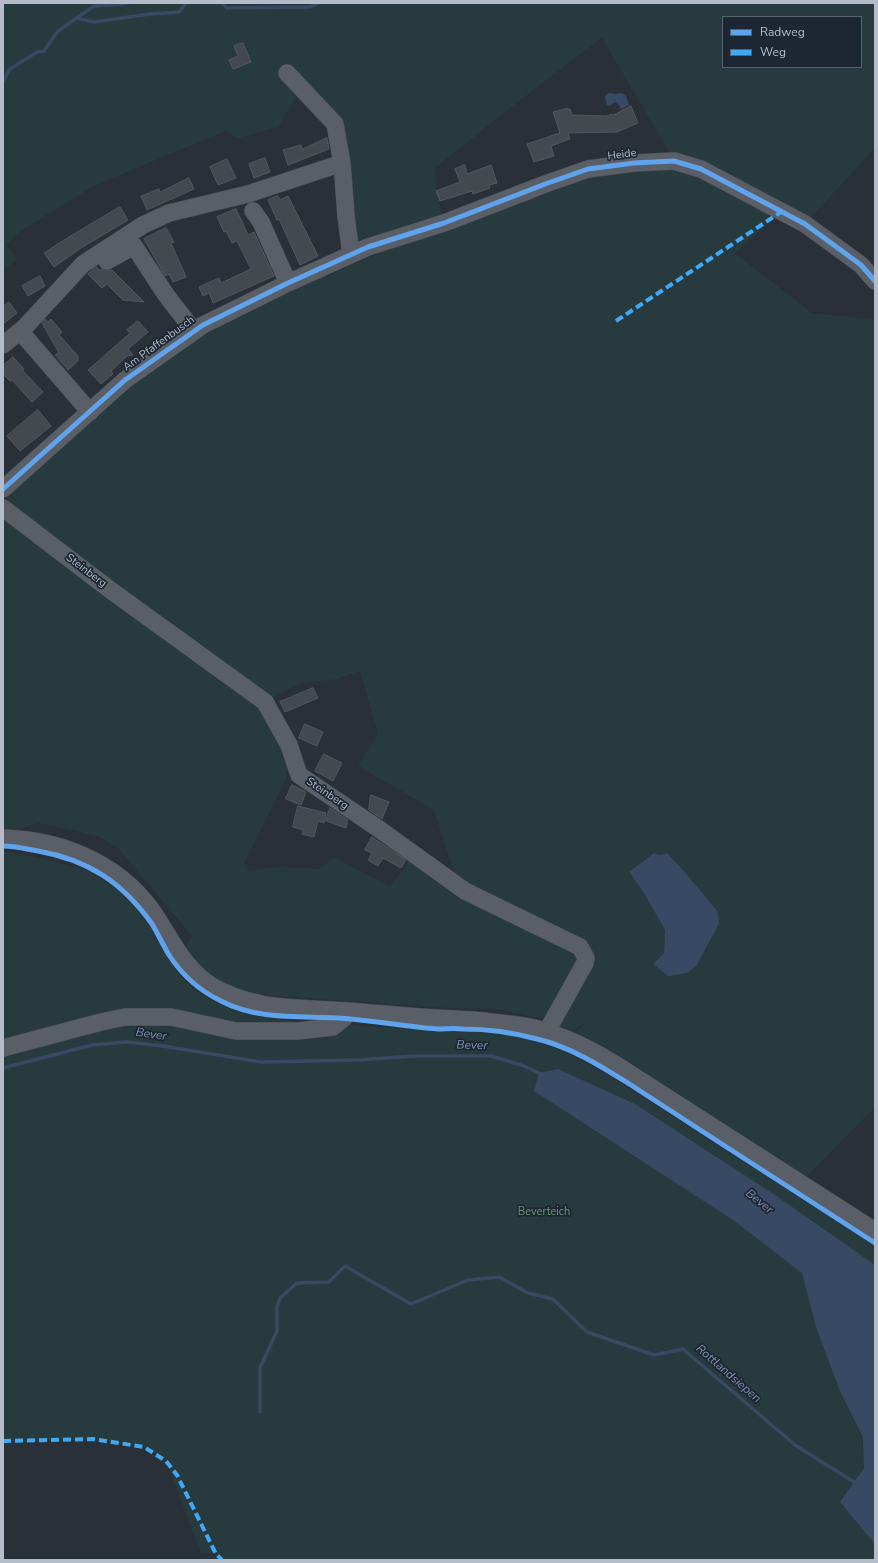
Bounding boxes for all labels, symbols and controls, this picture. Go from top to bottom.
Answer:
legend [722,16,862,68]
text: Radweg [760,24,805,40]
text: Weg [760,44,786,60]
street label: Heide [607,147,637,163]
street label: Am Pfaffenbusch [121,314,197,374]
street label: Steinberg [63,551,109,591]
street label: Steinberg [304,775,350,813]
water label: Bever [134,1025,168,1045]
water label: Bever [456,1039,488,1053]
water label: Bever [742,1187,776,1217]
park label: Beverteich [518,1205,570,1219]
water label: Rottlandsiepen [692,1342,764,1406]

